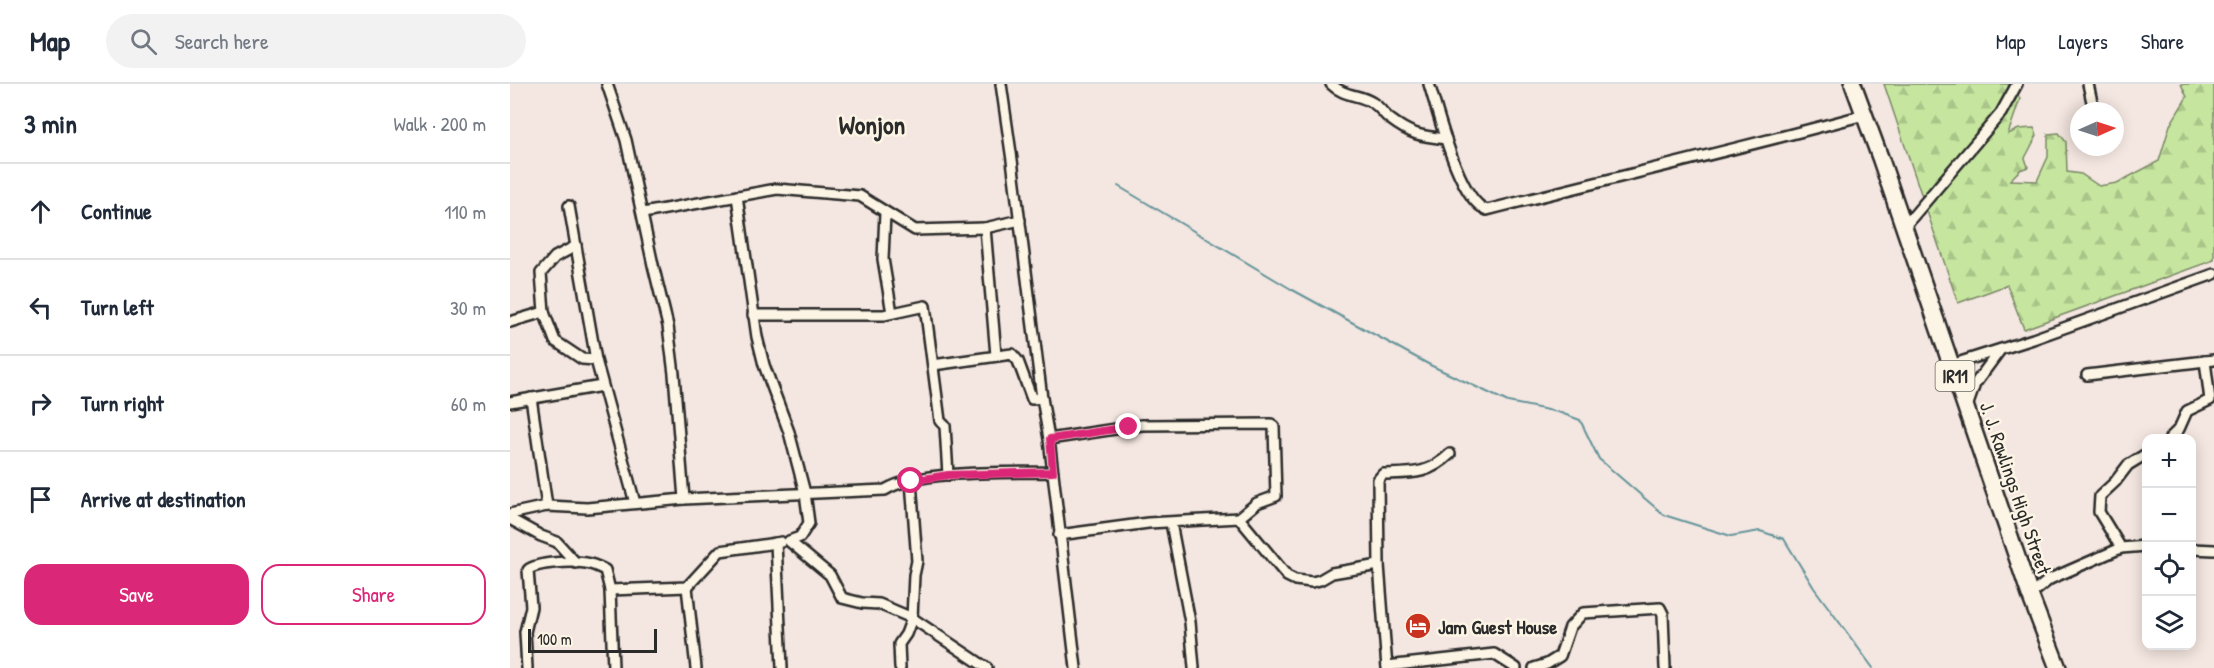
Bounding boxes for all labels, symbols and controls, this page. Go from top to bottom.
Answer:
search box [106,14,526,68]
text: Map [30,22,70,60]
icon: search [127,25,160,58]
text: Search here [175,26,269,56]
text: Map [1996,27,2025,56]
text: Layers [2058,27,2108,56]
text: Share [2141,27,2184,56]
north arrow [2070,102,2124,156]
text: 3 min [24,106,77,141]
district label: Wonjon [839,107,905,142]
text: Walk · 200 m [394,110,486,137]
icon: ahead [24,195,57,228]
text: Continue [81,196,152,226]
text: 110 m [444,198,486,225]
icon: left [24,291,57,324]
text: Turn left [81,292,154,322]
text: 30 m [450,294,486,321]
road number: IR11 [1936,361,1974,391]
icon: right [24,387,57,420]
text: Turn right [81,388,164,418]
text: 60 m [451,390,486,417]
street label: J. J. Rawlings High Street [1974,398,2059,579]
route end [1115,413,1141,439]
map controls [2142,434,2196,650]
button: + [2142,434,2196,488]
route start [897,467,923,493]
icon: arrive [24,483,57,516]
text: Arrive at destination [81,484,246,514]
button: − [2142,488,2196,542]
button: locate [2142,542,2196,596]
button: Save [24,564,249,625]
button: Share [261,564,486,625]
button: layers [2142,596,2196,650]
hotel icon: Jam Guest House [1403,611,1433,641]
place label: Jam Guest House [1438,613,1557,640]
scale bar [528,626,657,654]
text: 100 m [537,628,572,650]

